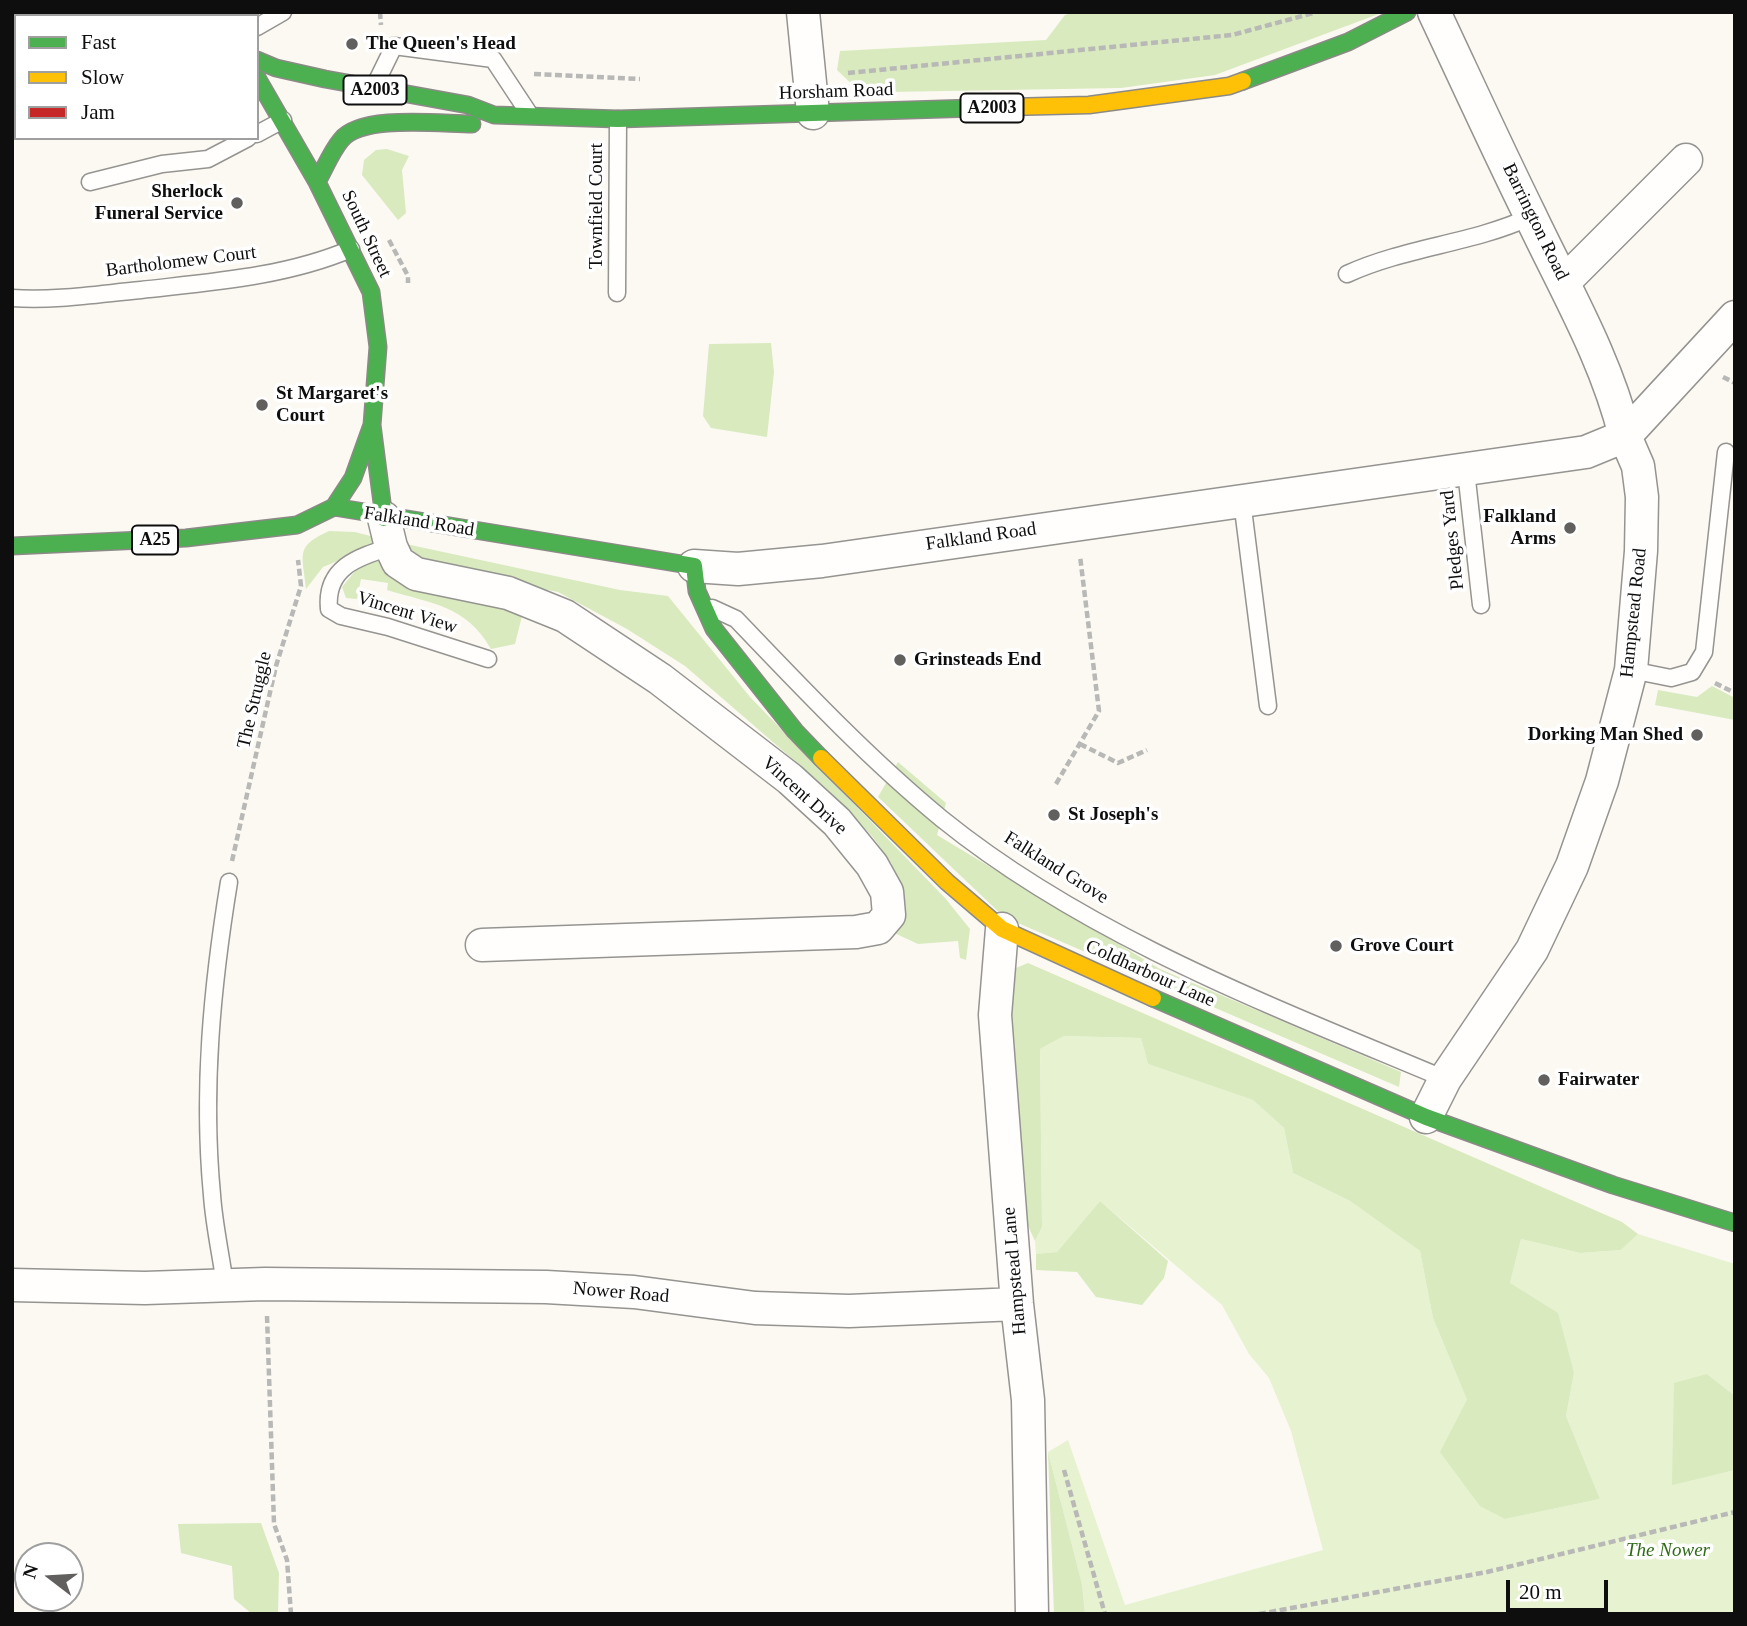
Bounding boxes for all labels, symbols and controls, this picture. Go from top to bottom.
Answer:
legend [14,14,259,140]
text: Fast [81,30,116,54]
place label: The Queen's Head [366,33,516,55]
marker: The Queen's Head [344,36,360,52]
text: Slow [81,65,124,89]
road number: A2003 [344,76,406,104]
street label: Horsham Road [778,79,894,105]
road number: A2003 [960,94,1024,122]
text: Jam [81,100,115,124]
street label: Townfield Court [586,143,608,269]
street label: Barrington Road [1497,160,1573,284]
place label: Sherlock Funeral Service [95,181,223,225]
street label: South Street [336,187,396,281]
marker: Sherlock Funeral Service [229,195,245,211]
street label: Bartholomew Court [104,241,258,283]
place label: St Margaret's Court [276,383,388,427]
marker: St Margaret's Court [254,397,270,413]
street label: Pledges Yard [1436,489,1470,591]
street label: Falkland Road [362,502,476,542]
place label: Falkland Arms [1483,506,1556,550]
street label: Falkland Road [924,518,1038,556]
marker: Falkland Arms [1562,520,1578,536]
road number: A25 [132,526,178,554]
street label: Hampstead Road [1616,547,1652,679]
street label: Vincent View [354,587,460,639]
street label: The Struggle [233,649,277,751]
place label: Grinsteads End [914,649,1041,671]
marker: Grinsteads End [892,652,908,668]
place label: Dorking Man Shed [1528,724,1683,746]
marker: Dorking Man Shed [1689,727,1705,743]
street label: Vincent Drive [757,752,851,840]
place label: St Joseph's [1068,804,1158,826]
marker: St Joseph's [1046,807,1062,823]
street label: Falkland Grove [1000,827,1112,909]
street label: Coldharbour Lane [1082,935,1218,1013]
place label: Grove Court [1350,935,1454,957]
marker: Grove Court [1328,938,1344,954]
place label: Fairwater [1558,1069,1639,1091]
marker: Fairwater [1536,1072,1552,1088]
street label: Hampstead Lane [998,1206,1032,1336]
street label: Nower Road [572,1277,670,1309]
park label: The Nower [1626,1540,1710,1562]
north arrow [14,1542,84,1612]
text: N [18,1562,42,1581]
scale bar [1509,1566,1610,1610]
text: 20 m [1519,1580,1562,1604]

